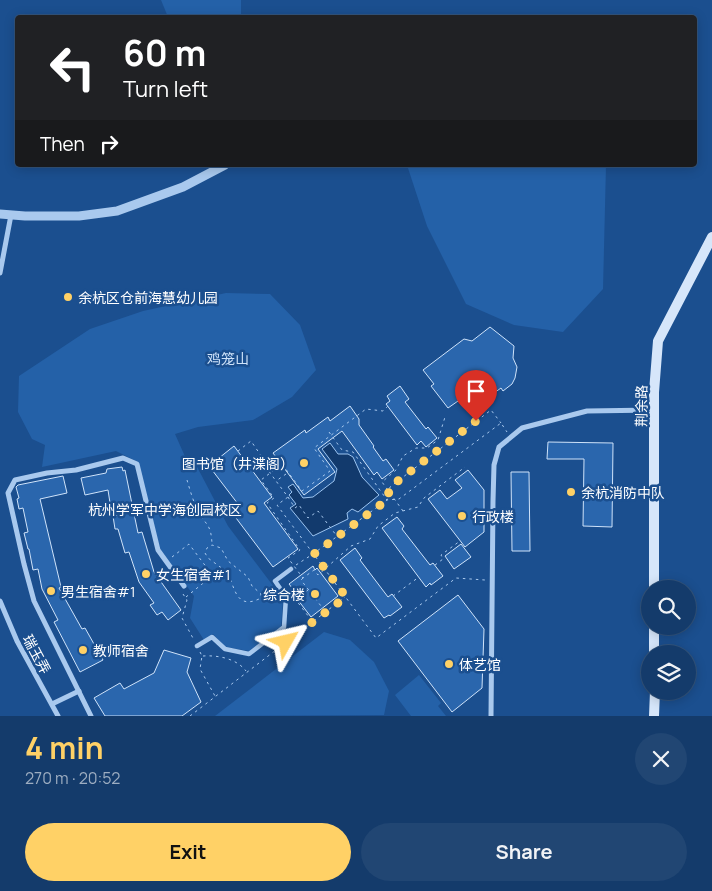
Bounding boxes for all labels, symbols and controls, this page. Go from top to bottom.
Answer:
text: 60 m [123,29,206,77]
icon: left [40,35,105,100]
text: Turn left [123,74,208,104]
icon: right [95,130,123,158]
text: Then [40,131,85,157]
place label: 余杭区仓前海慧幼儿园 [78,288,218,307]
marker: 余杭区仓前海慧幼儿园 [62,291,74,303]
park label: 鸡笼山 [207,349,249,368]
pin [455,370,497,421]
icon: arrive [462,377,490,405]
street label: 荆余路 [631,385,651,427]
place label: 图书馆（井渫阁） [182,454,294,473]
marker: 图书馆（井渫阁） [298,457,310,469]
place label: 余杭消防中队 [581,483,665,502]
marker: 余杭消防中队 [565,486,577,498]
place label: 杭州学军中学海创园校区 [88,500,242,519]
marker: 杭州学军中学海创园校区 [246,503,258,515]
place label: 行政楼 [472,507,514,526]
marker: 行政楼 [456,510,468,522]
place label: 女生宿舍#1 [156,565,230,584]
marker: 女生宿舍#1 [140,568,152,580]
map controls [641,580,696,700]
button: search [641,580,696,635]
place label: 男生宿舍#1 [61,582,135,601]
marker: 男生宿舍#1 [45,585,57,597]
place label: 综合楼 [263,585,305,604]
marker: 综合楼 [309,588,321,600]
position arrow [259,615,311,667]
street label: 瑞玉弄 [19,631,55,677]
place label: 教师宿舍 [93,641,149,660]
marker: 教师宿舍 [77,644,89,656]
button: layers [641,645,696,700]
place label: 体艺馆 [459,655,501,674]
marker: 体艺馆 [443,658,455,670]
text: 4 min [25,727,103,768]
button: close [635,733,687,785]
text: 270 m · 20:52 [25,767,120,789]
button: Exit [25,823,351,881]
button: Share [361,823,687,881]

